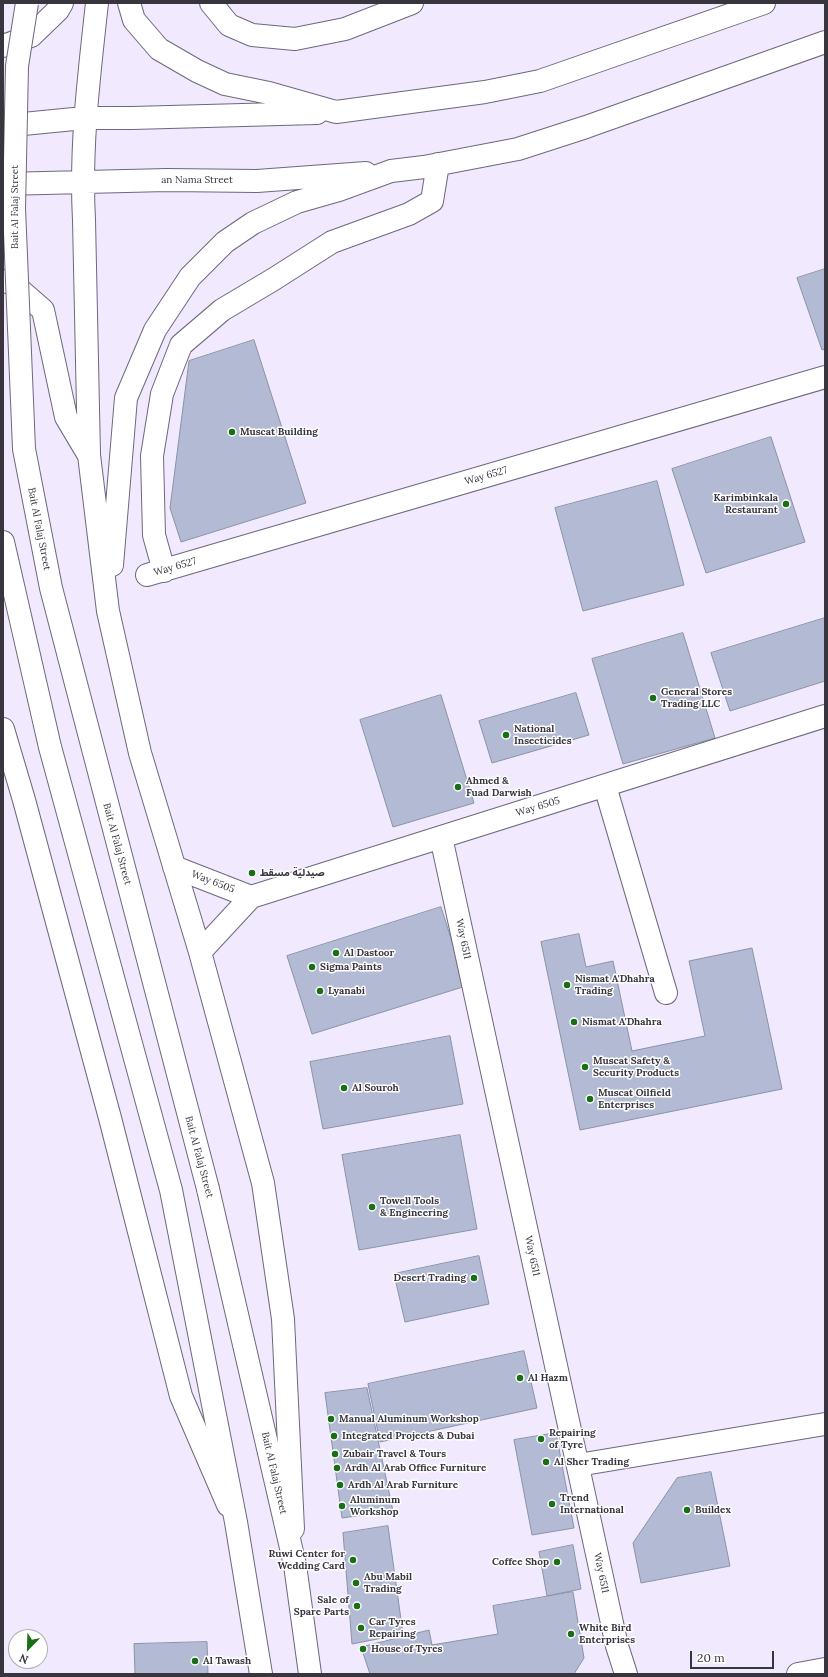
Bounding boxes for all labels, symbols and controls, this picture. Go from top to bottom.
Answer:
street label: Bait Al Falaj Street [9,165,21,249]
street label: an Nama Street [161,174,233,186]
place label: Muscat Building [240,426,318,438]
marker: Muscat Building [227,427,237,437]
street label: Way 6527 [463,464,509,488]
street label: Bait Al Falaj Street [25,487,53,571]
place label: Karimbinkala Restaurant [714,492,778,516]
marker: Karimbinkala Restaurant [781,499,791,509]
street label: Way 6527 [152,555,198,579]
place label: General Stores Trading LLC [661,686,732,710]
marker: General Stores Trading LLC [648,693,658,703]
place label: National Insecticides [514,723,572,746]
marker: National Insecticides [501,730,511,740]
place label: Ahmed & Fuad Darwish [466,775,532,798]
marker: Ahmed & Fuad Darwish [453,782,463,792]
street label: Way 6505 [515,795,561,819]
street label: Bait Al Falaj Street [100,802,134,886]
place label: صيدلية مسقط [260,867,325,879]
street label: Way 6505 [190,868,236,896]
marker: صيدلية مسقط [247,868,257,878]
street label: Way 6511 [453,918,473,960]
place label: Al Dastoor [344,947,394,959]
marker: Al Dastoor [331,948,341,958]
place label: Sigma Paints [320,961,382,973]
marker: Sigma Paints [307,962,317,972]
place label: Nismat A'Dhahra Trading [575,973,655,996]
marker: Nismat A'Dhahra Trading [562,980,572,990]
place label: Lyanabi [328,985,365,997]
marker: Lyanabi [315,986,325,996]
place label: Nismat A'Dhahra [582,1016,662,1028]
marker: Nismat A'Dhahra [569,1017,579,1027]
place label: Muscat Safety & Security Products [593,1055,679,1078]
marker: Muscat Safety & Security Products [580,1062,590,1072]
place label: Al Souroh [352,1082,399,1094]
marker: Al Souroh [339,1083,349,1093]
place label: Muscat Oilfield Enterprises [598,1087,671,1110]
marker: Muscat Oilfield Enterprises [585,1094,595,1104]
street label: Bait Al Falaj Street [182,1115,216,1199]
place label: Towell Tools & Engineering [380,1195,448,1218]
marker: Towell Tools & Engineering [367,1202,377,1212]
street label: Way 6511 [522,1235,542,1277]
place label: Desert Trading [394,1272,466,1284]
marker: Desert Trading [469,1273,479,1283]
place label: Al Hazm [528,1372,568,1384]
marker: Al Hazm [515,1373,525,1383]
place label: Manual Aluminum Workshop [339,1413,479,1425]
marker: Manual Aluminum Workshop [326,1414,336,1424]
place label: Repairing of Tyre [549,1427,596,1450]
place label: Integrated Projects & Dubai [342,1430,475,1442]
street label: Bait Al Falaj Street [259,1431,289,1515]
marker: Integrated Projects & Dubai [329,1431,339,1441]
marker: Repairing of Tyre [536,1434,546,1444]
place label: Zubair Travel & Tours [343,1448,446,1460]
marker: Zubair Travel & Tours [330,1449,340,1459]
place label: Al Sher Trading [554,1456,629,1468]
marker: Al Sher Trading [541,1457,551,1467]
place label: Ardh Al Arab Office Furniture [345,1462,486,1474]
marker: Ardh Al Arab Office Furniture [332,1463,342,1473]
place label: Ardh Al Arab Furniture [348,1479,458,1491]
marker: Ardh Al Arab Furniture [335,1480,345,1490]
place label: Trend International [560,1492,624,1516]
place label: Aluminum Workshop [350,1494,400,1518]
marker: Trend International [547,1499,557,1509]
marker: Aluminum Workshop [337,1501,347,1511]
place label: Buildex [695,1504,731,1516]
marker: Buildex [682,1505,692,1515]
place label: Ruwi Center for Wedding Card [268,1548,345,1572]
street label: Way 6511 [591,1552,611,1594]
marker: Ruwi Center for Wedding Card [348,1555,358,1565]
place label: Coffee Shop [492,1556,549,1568]
marker: Coffee Shop [552,1557,562,1567]
place label: Abu Mabil Trading [364,1571,412,1594]
marker: Abu Mabil Trading [351,1578,361,1588]
place label: Sale of Spare Parts [294,1594,349,1618]
marker: Sale of Spare Parts [352,1601,362,1611]
place label: Car Tyres Repairing [369,1616,416,1640]
place label: White Bird Enterprises [579,1622,635,1646]
marker: Car Tyres Repairing [356,1623,366,1633]
north arrow [8,1629,48,1669]
marker: White Bird Enterprises [566,1629,576,1639]
place label: House of Tyres [371,1643,442,1655]
scale bar [692,1643,776,1669]
marker: House of Tyres [358,1644,368,1654]
text: 20 m [697,1650,725,1665]
text: N [17,1651,30,1667]
place label: Al Tawash [203,1655,251,1667]
marker: Al Tawash [190,1656,200,1666]

